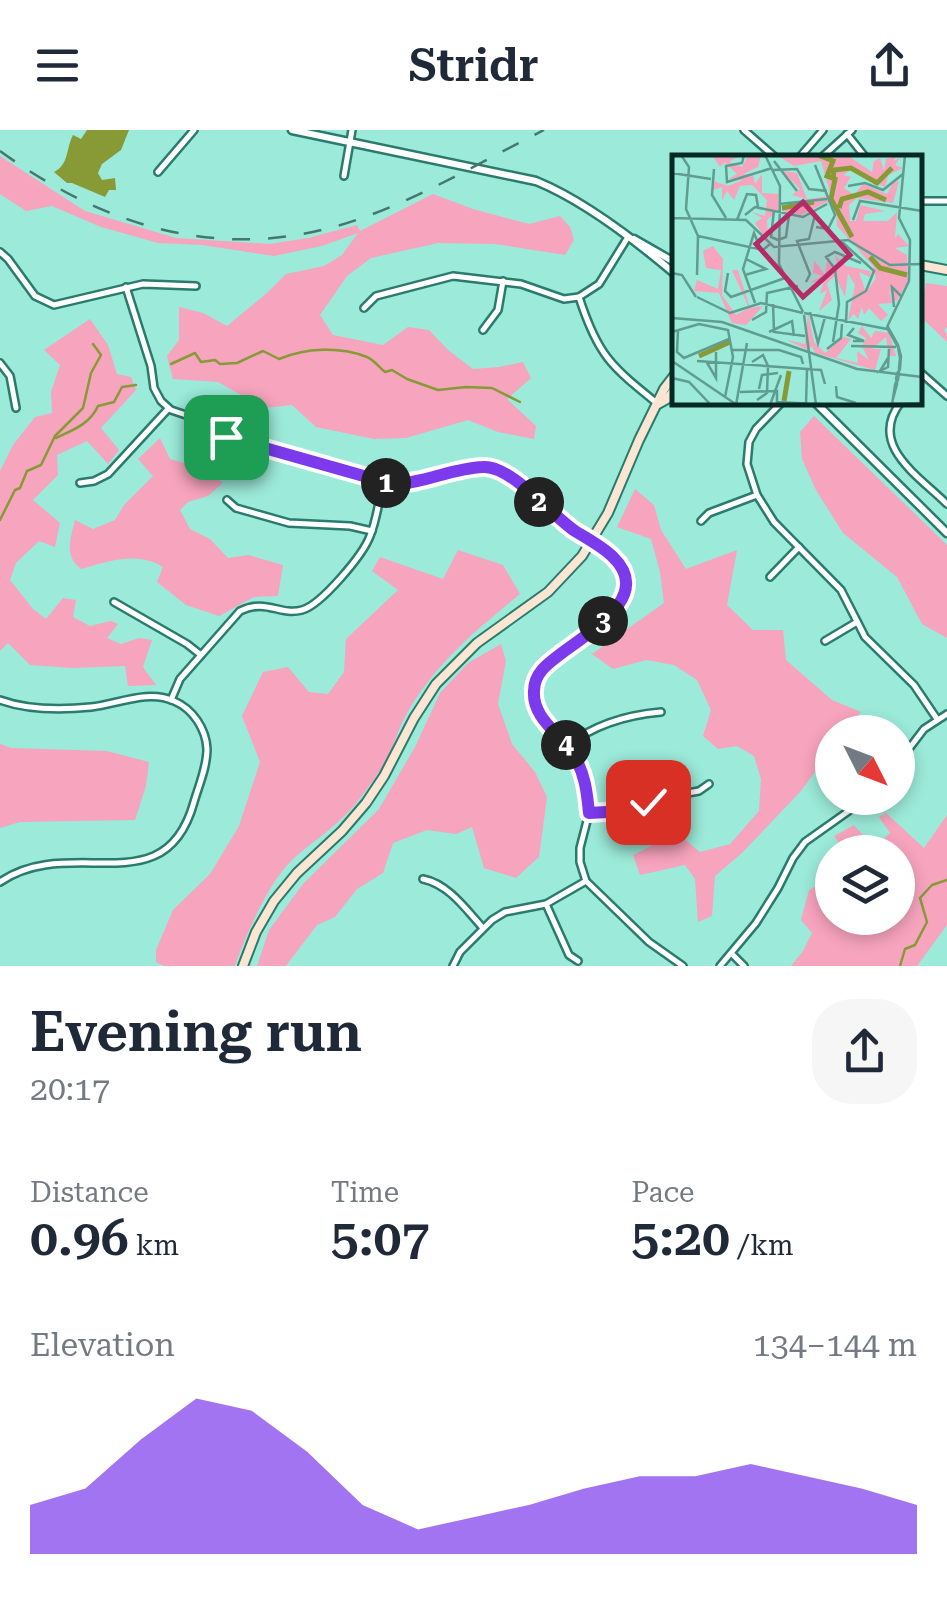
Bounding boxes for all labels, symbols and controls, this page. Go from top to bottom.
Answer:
icon: menu [30,38,85,93]
icon: share [862,38,917,93]
text: Stridr [408,39,539,92]
inset map [672,155,922,405]
pin [184,395,269,480]
icon: arrive [199,410,254,465]
pin: 1 [361,458,411,508]
text: 1 [378,466,394,499]
pin: 2 [514,477,564,527]
text: 2 [531,485,547,518]
pin: 3 [578,596,628,646]
text: 3 [595,604,611,637]
north arrow [815,715,915,815]
map controls [815,715,915,935]
pin: 4 [541,720,591,770]
text: 4 [558,728,574,761]
pin [606,760,691,845]
icon: check [621,775,676,830]
button: layers [815,835,915,935]
button: share [812,999,917,1104]
text: Evening run [30,1000,362,1064]
text: 20:17 [30,1070,110,1108]
text: Distance [30,1176,149,1209]
text: Time [331,1176,399,1209]
text: Pace [631,1176,695,1209]
text: 0.96 [30,1209,129,1267]
text: 5:07 [331,1209,429,1267]
text: 5:20 [631,1209,730,1267]
text: km [129,1229,179,1262]
text: /km [730,1229,794,1262]
text: Elevation [30,1326,175,1364]
text: 134–144 m [753,1326,917,1364]

